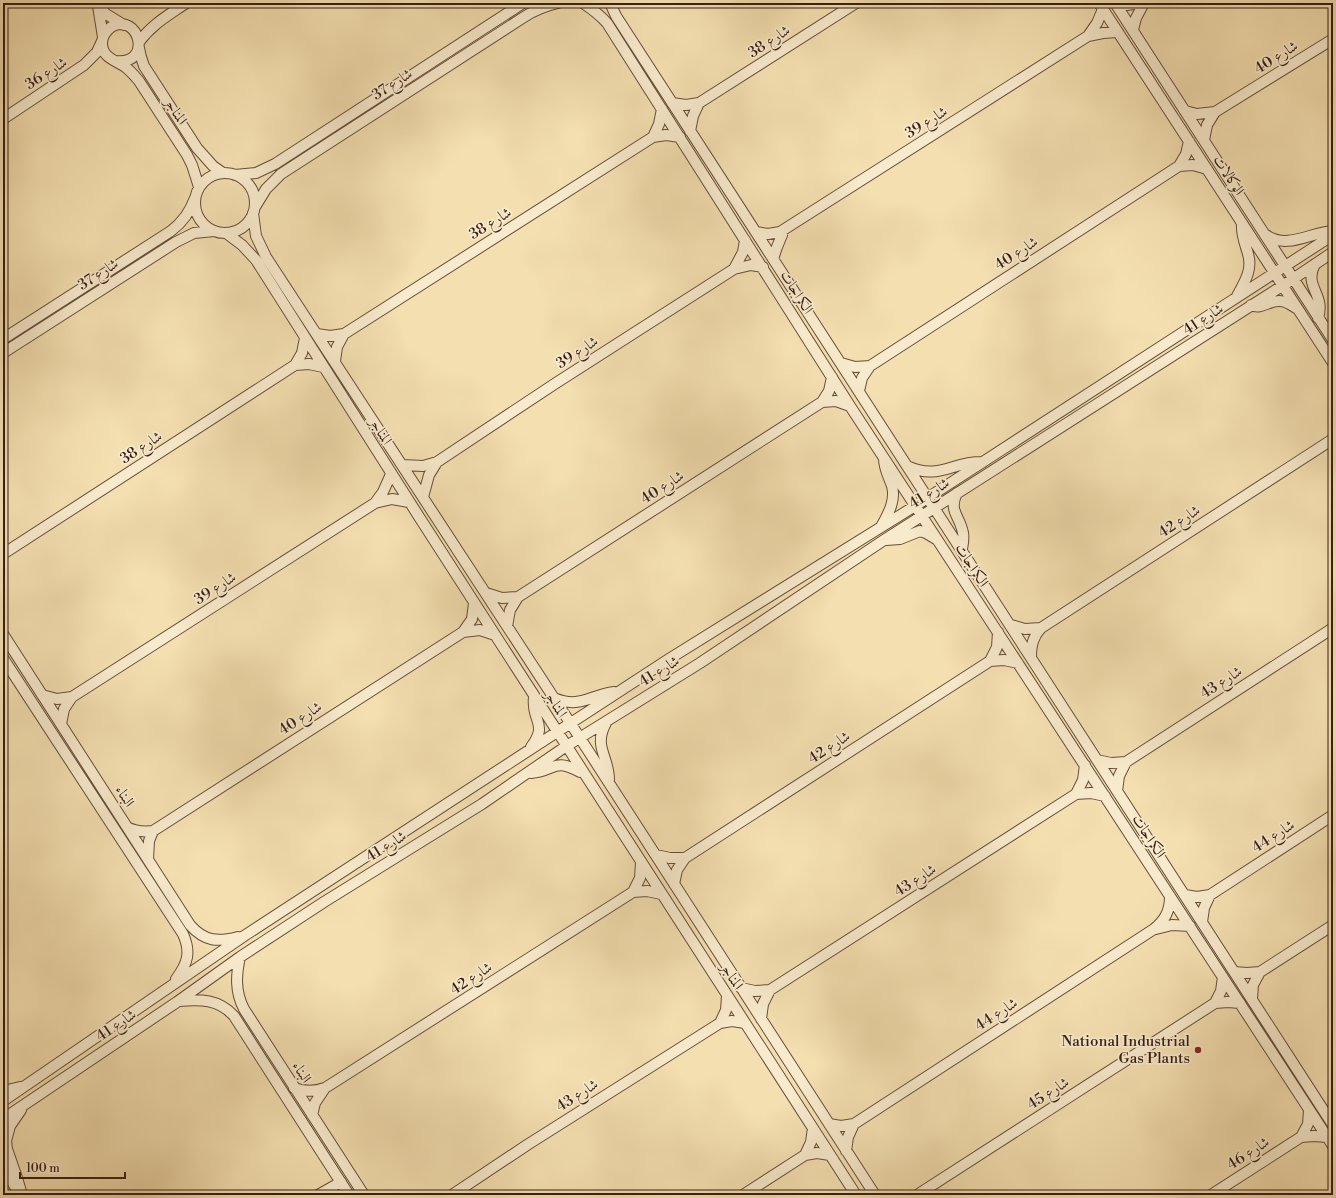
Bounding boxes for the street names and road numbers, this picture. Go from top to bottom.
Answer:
street label: شارع 38 [745,21,796,65]
street label: شارع 40 [1251,37,1303,81]
street label: شارع 36 [22,53,73,97]
street label: شارع 37 [368,64,418,107]
street label: المناجر [159,92,191,129]
street label: شارع 39 [902,102,953,145]
street label: الوكالات [1209,152,1249,199]
street label: شارع 38 [465,203,517,246]
street label: شارع 40 [991,232,1043,277]
street label: شارع 37 [74,254,124,297]
street label: الكراجات [776,267,817,318]
street label: شارع 41 [1179,299,1229,342]
street label: شارع 39 [553,332,604,376]
street label: المناجر [364,412,396,449]
street label: شارع 38 [117,427,168,471]
street label: شارع 40 [637,466,689,511]
street label: شارع 41 [905,474,955,516]
street label: شارع 42 [1155,501,1206,545]
street label: الكراجات [950,540,993,591]
street label: شارع 39 [191,568,242,612]
street label: شارع 41 [635,652,685,694]
street label: شارع 43 [1197,662,1248,706]
street label: المناجر [539,685,571,722]
street label: شارع 40 [275,697,327,742]
street label: شارع 42 [805,727,856,771]
street label: البناء [111,782,139,811]
street label: الكراجات [1127,811,1170,862]
street label: شارع 44 [1248,816,1300,860]
street label: شارع 41 [362,827,412,869]
street label: شارع 43 [891,860,942,904]
street label: المناجر [715,957,747,994]
street label: شارع 42 [447,958,498,1002]
street label: شارع 44 [971,994,1023,1038]
street label: شارع 41 [93,1005,142,1048]
street label: البناء [288,1058,316,1087]
street label: شارع 45 [1024,1073,1075,1117]
street label: شارع 43 [553,1075,604,1119]
street label: شارع 46 [1223,1133,1275,1177]

